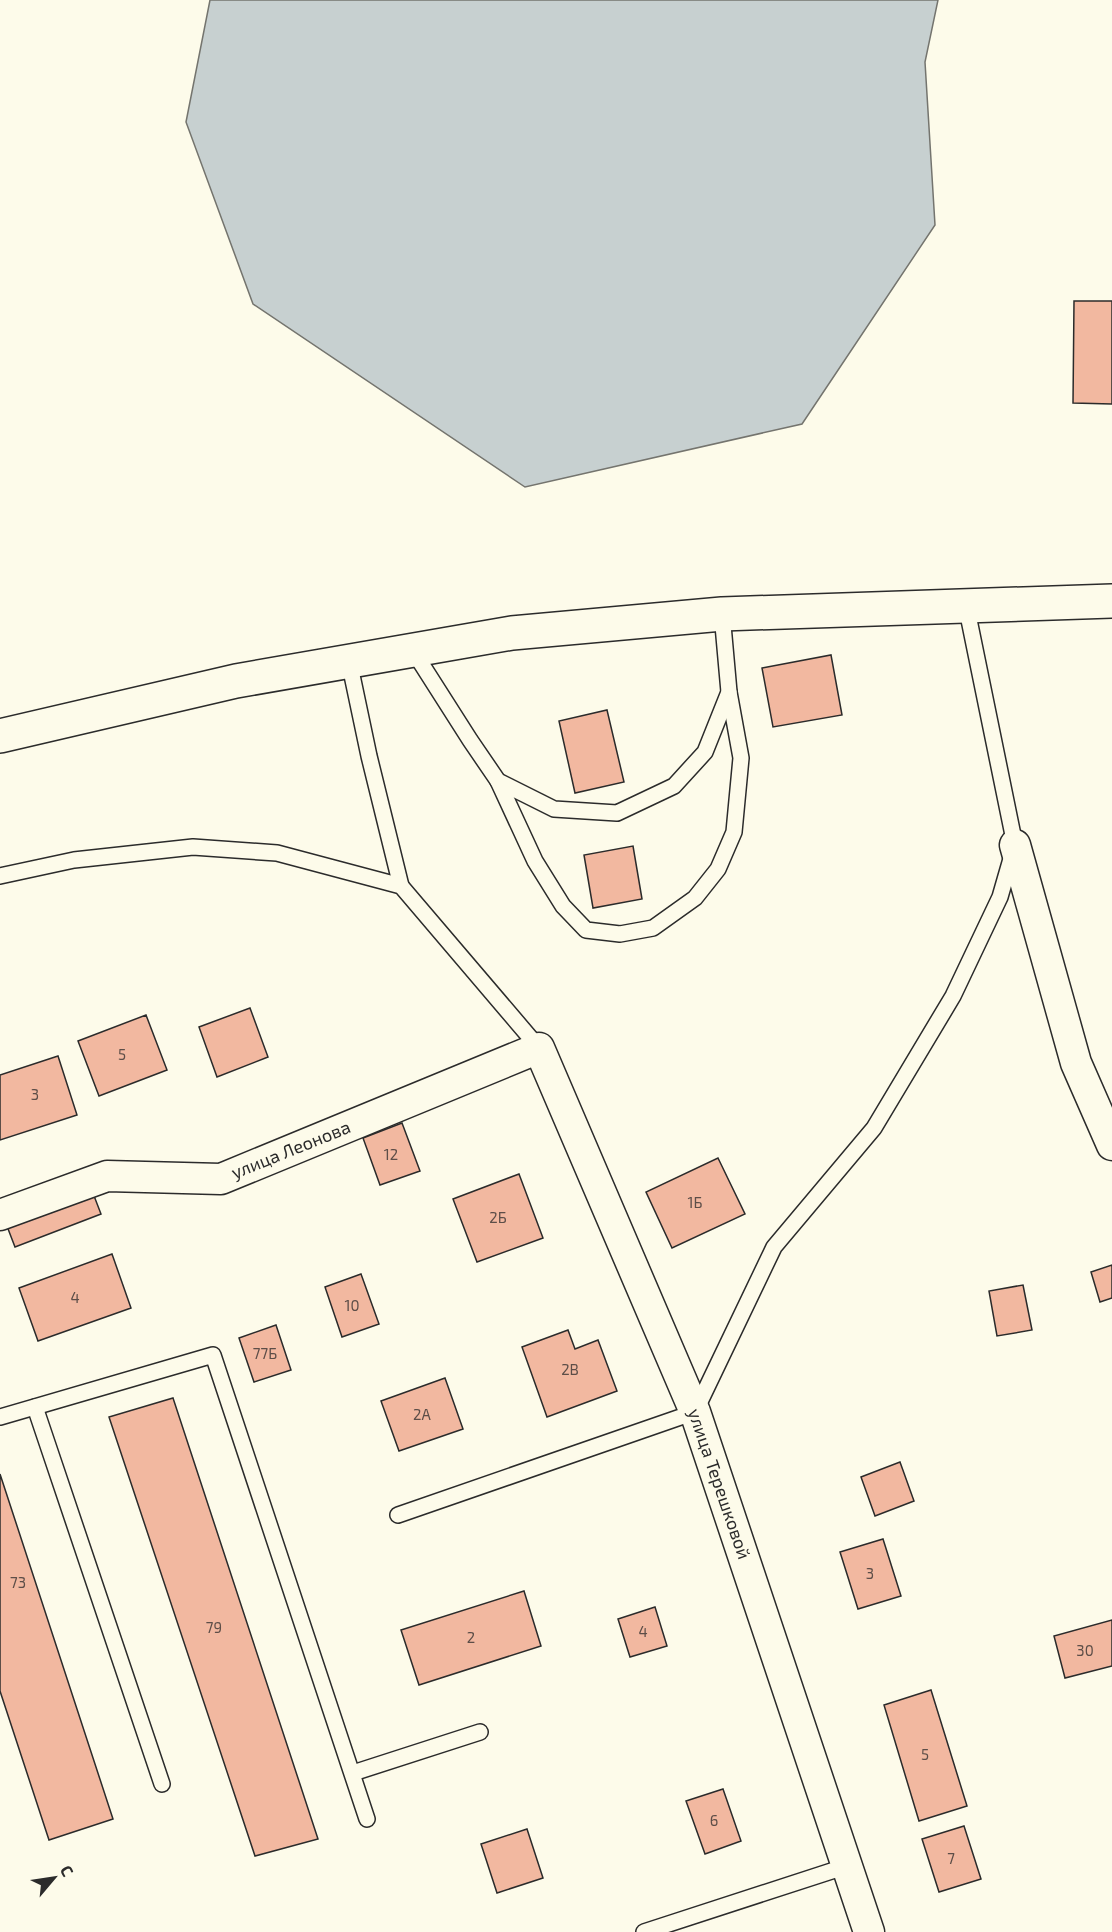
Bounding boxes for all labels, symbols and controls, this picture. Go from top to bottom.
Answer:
house number: 5 [118,1045,126,1063]
house number: 3 [31,1085,39,1103]
street label: улица Леонова [228,1115,353,1183]
house number: 12 [384,1145,398,1163]
house number: 1Б [688,1193,702,1211]
house number: 2Б [489,1208,507,1226]
house number: 4 [70,1288,80,1306]
house number: 10 [344,1296,360,1314]
house number: 77Б [253,1344,277,1362]
house number: 2В [561,1360,579,1378]
house number: 2А [413,1405,432,1423]
street label: улица Терешковой [684,1405,756,1562]
house number: 3 [866,1564,874,1582]
house number: 73 [10,1573,26,1591]
house number: 79 [206,1618,222,1636]
house number: 4 [638,1622,648,1640]
house number: 2 [467,1628,475,1646]
house number: 30 [1076,1641,1094,1659]
house number: 5 [921,1745,929,1763]
house number: 6 [710,1811,718,1829]
north arrow [24,1848,84,1908]
house number: 7 [947,1849,955,1867]
text: С [57,1862,78,1879]

